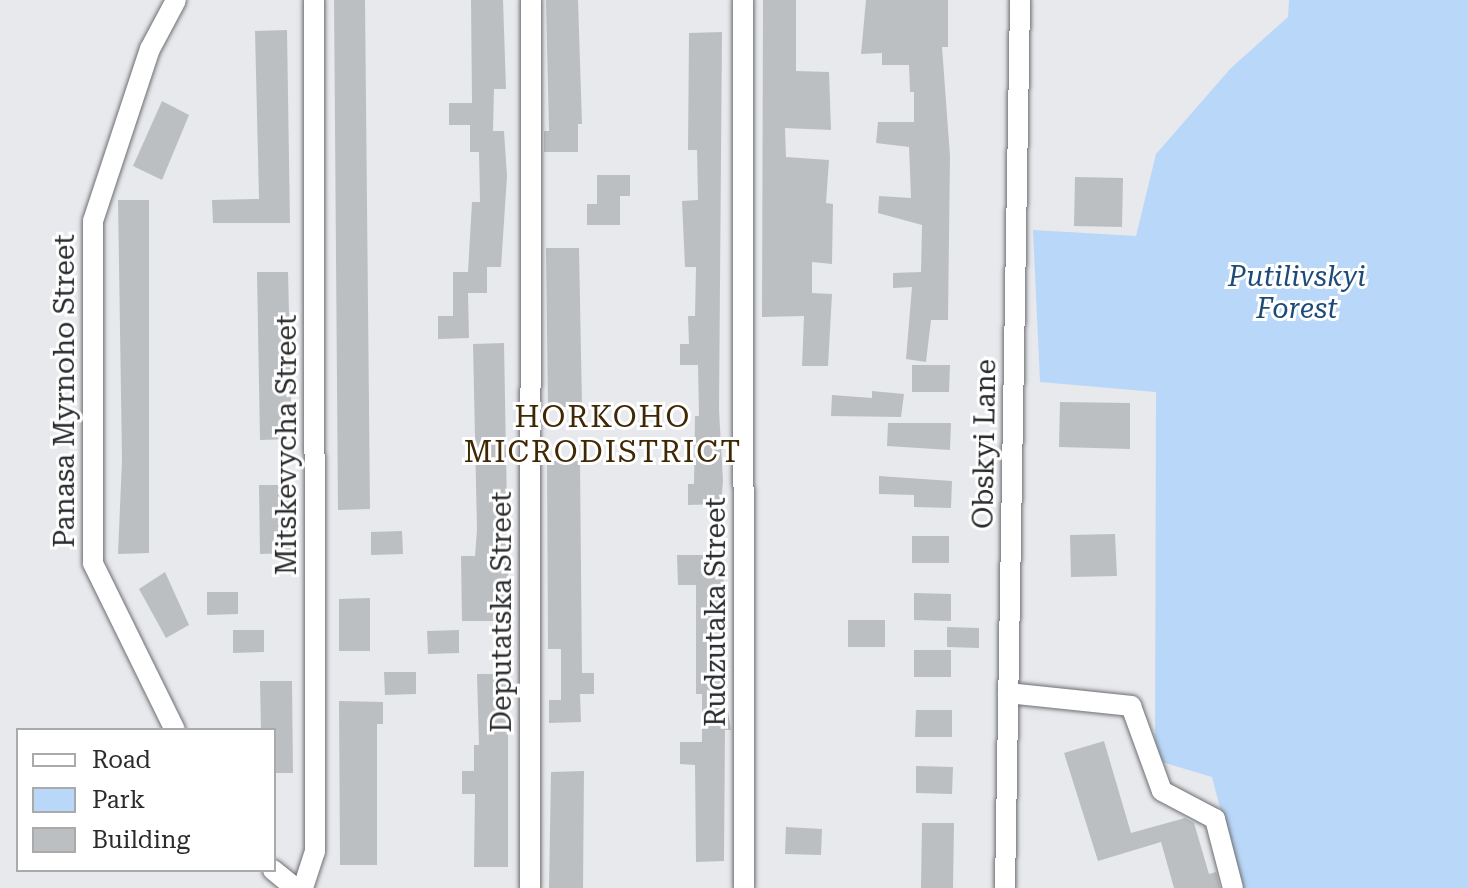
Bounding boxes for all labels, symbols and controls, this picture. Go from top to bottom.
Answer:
street label: Panasa Myrnoho Street [48,234,82,548]
park label: Putilivskyi Forest [1228,260,1366,326]
street label: Mitskevycha Street [270,315,304,575]
street label: Obskyi Lane [967,359,1003,529]
district label: HORKOHO MICRODISTRICT [464,399,742,470]
street label: Deputatska Street [485,491,519,733]
street label: Rudzutaka Street [699,497,733,727]
legend [16,728,276,872]
text: Road [92,746,151,774]
text: Park [92,786,145,814]
text: Building [92,826,190,854]

